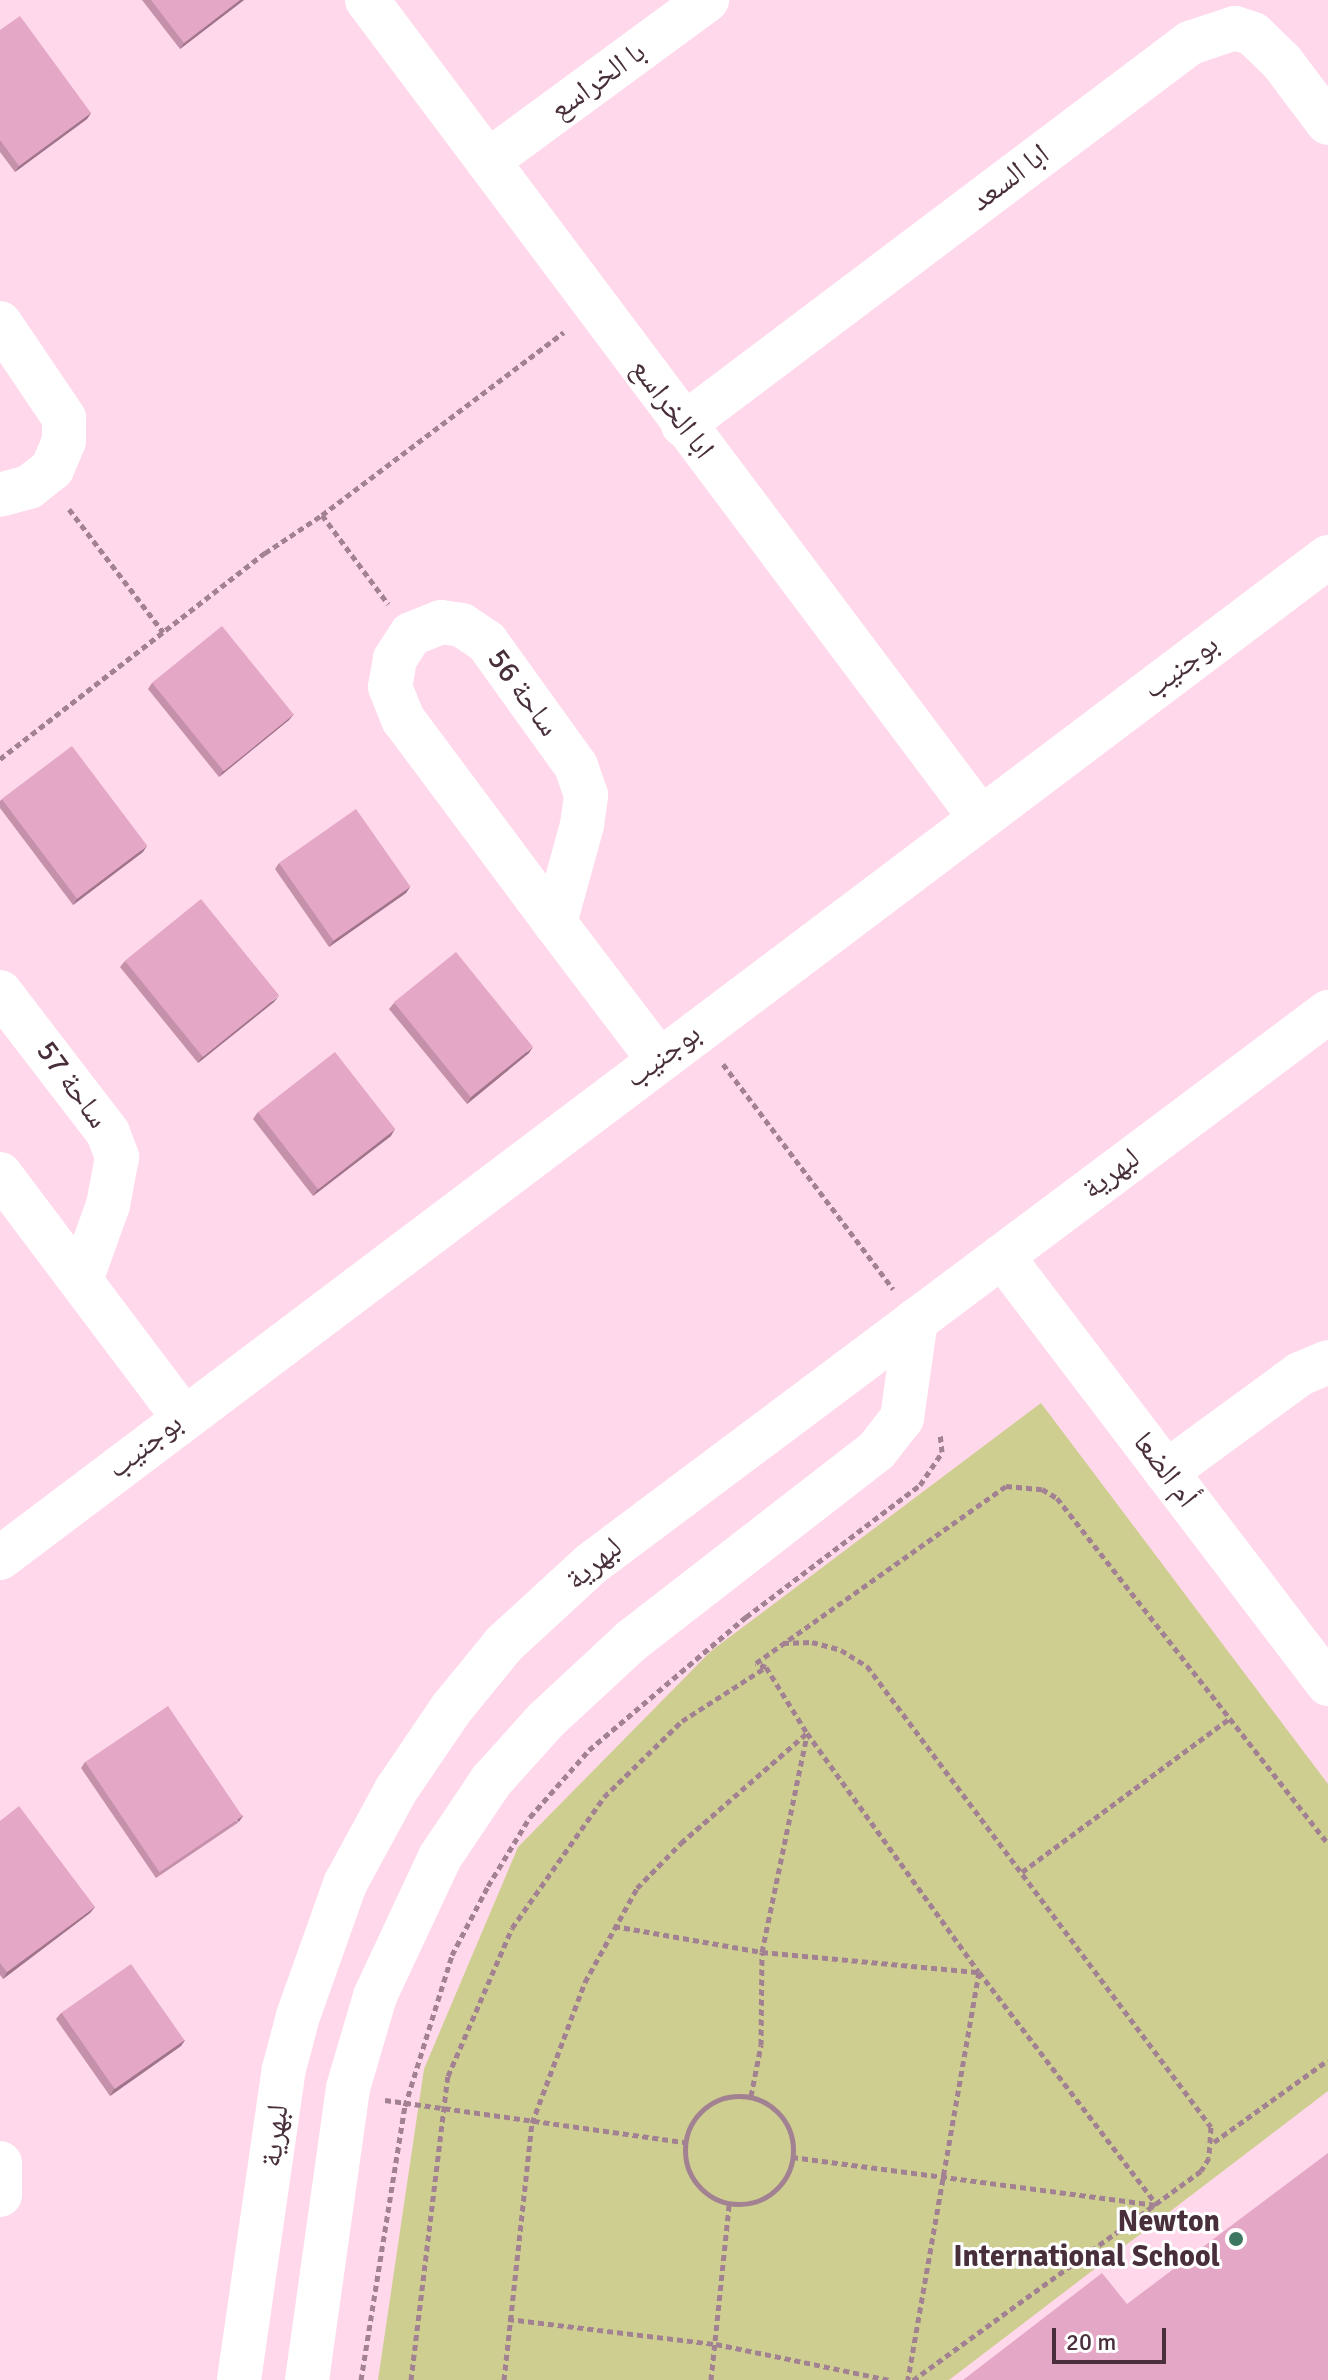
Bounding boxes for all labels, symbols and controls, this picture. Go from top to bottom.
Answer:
street label: با الخراسع [543,34,653,128]
street label: ابا السعد [963,137,1057,219]
street label: ابا الخراسع [623,352,721,466]
street label: بوجنيب [1136,627,1226,707]
street label: ساحة 56 [479,642,567,744]
street label: بوجنيب [618,1016,708,1096]
street label: ساحة 57 [28,1034,116,1136]
street label: لبهرية [1075,1141,1147,1207]
street label: بوجنيب [100,1406,190,1486]
street label: أم الضعا [1125,1425,1205,1515]
street label: لبهرية [558,1530,630,1598]
street label: لبهرية [253,2103,297,2169]
place label: Newton International School [953,2204,1220,2274]
marker: Newton International School [1227,2230,1245,2248]
scale bar [1056,2312,1170,2362]
text: 20 m [1066,2327,1116,2357]

